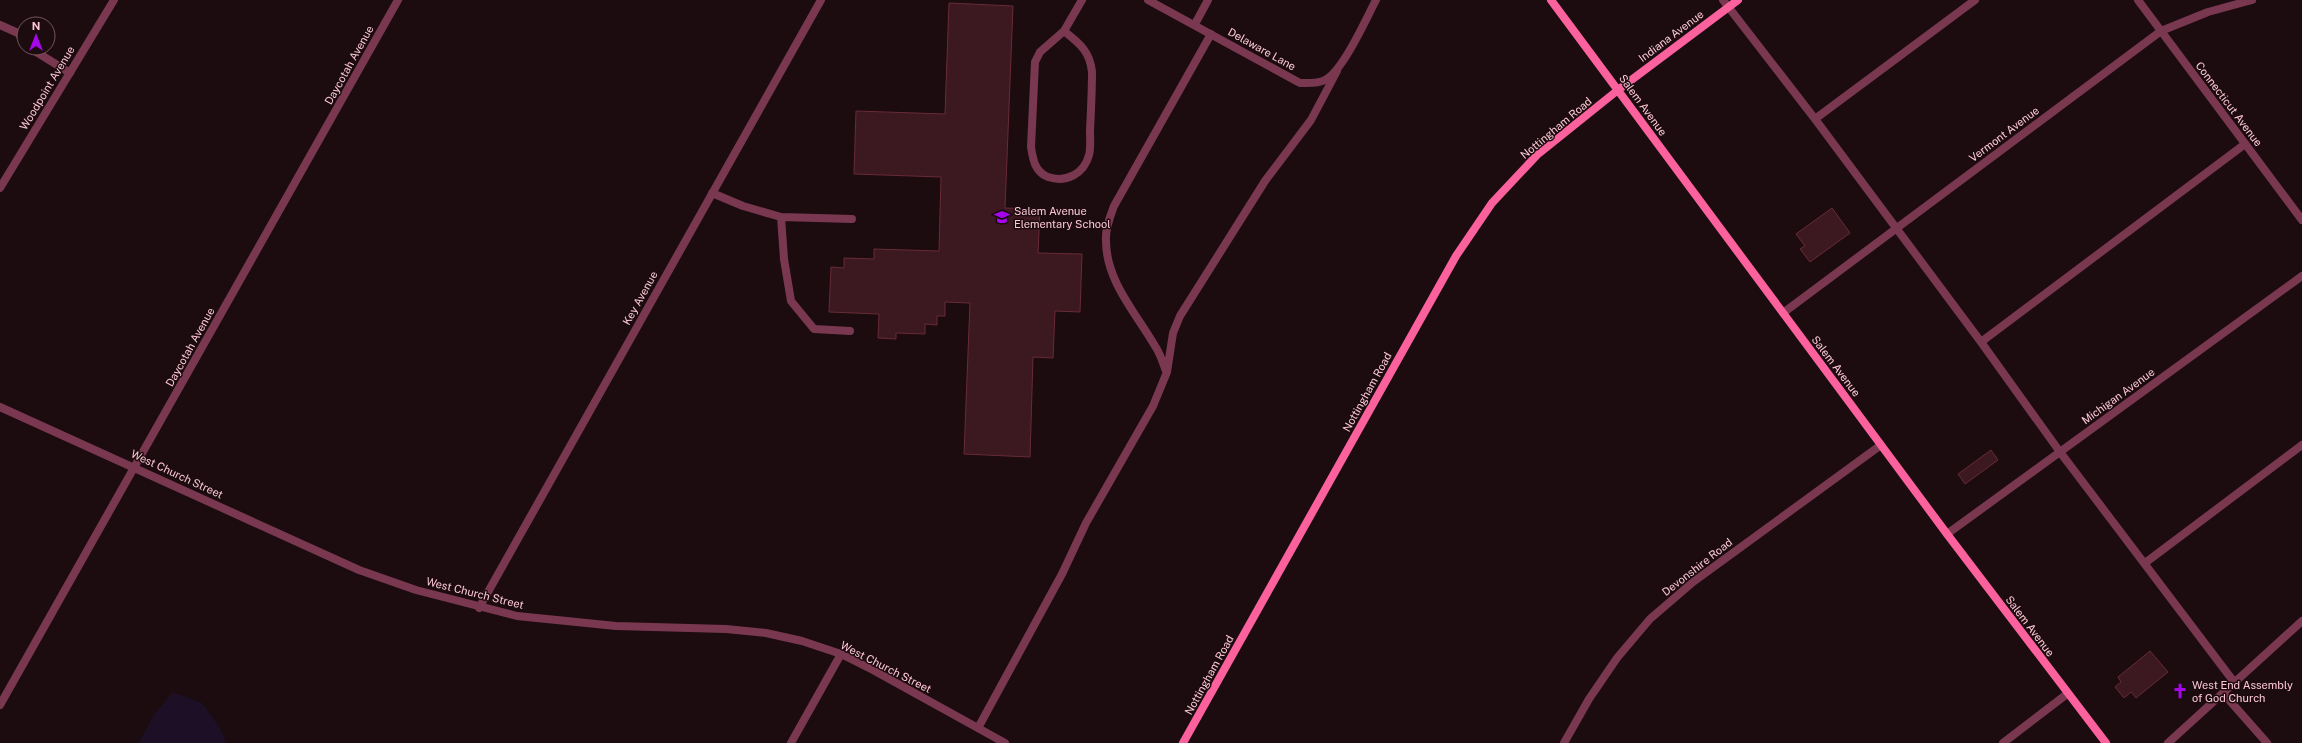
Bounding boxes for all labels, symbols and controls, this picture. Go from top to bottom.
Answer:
street label: Indiana Avenue [1636,8,1706,64]
north arrow [16,16,56,56]
text: N [32,20,40,32]
street label: Daycotah Avenue [322,23,376,107]
street label: Delaware Lane [1226,25,1298,73]
street label: Woodpoint Avenue [17,44,77,132]
street label: Connecticut Avenue [2193,59,2265,149]
street label: Salem Avenue [1617,72,1669,138]
street label: Nottingham Road [1518,95,1594,161]
street label: Vermont Avenue [1967,104,2041,164]
place label: Salem Avenue Elementary School [1014,205,1111,230]
school or university icon: Salem Avenue Elementary School [993,208,1011,226]
street label: Key Avenue [620,269,660,327]
street label: Daycotah Avenue [163,305,217,389]
street label: Salem Avenue [1809,333,1863,399]
street label: Nottingham Road [1340,350,1394,434]
street label: Michigan Avenue [2079,366,2157,426]
street label: West Church Street [129,447,225,501]
street label: Devonshire Road [1660,536,1734,598]
street label: West Church Street [425,575,525,611]
street label: Salem Avenue [2003,593,2057,659]
street label: Nottingham Road [1182,633,1236,717]
street label: West Church Street [839,639,933,695]
place label: West End Assembly of God Church [2192,679,2293,704]
church icon: West End Assembly of God Church [2171,682,2189,700]

